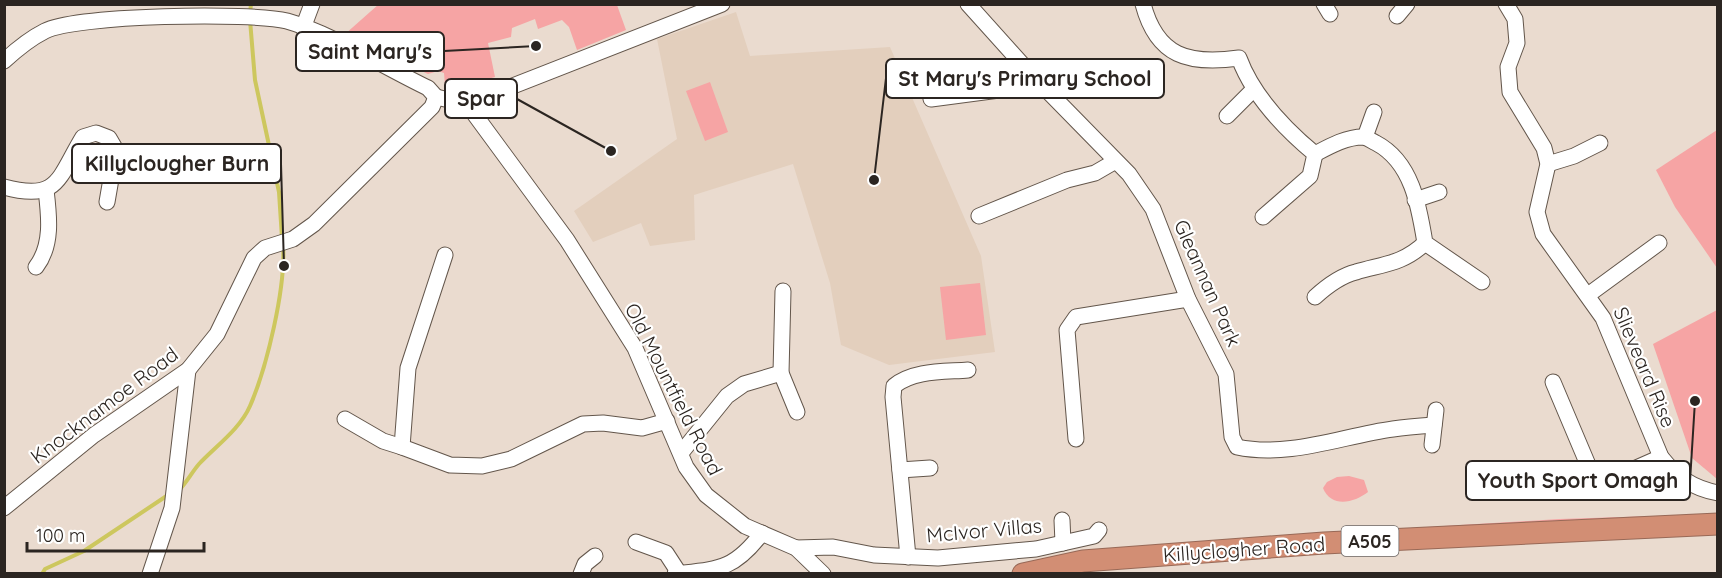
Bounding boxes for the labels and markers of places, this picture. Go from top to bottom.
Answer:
callout: Saint Mary's [296,32,444,71]
callout: St Mary's Primary School [886,59,1164,98]
callout: Spar [445,79,517,118]
callout: Killyclougher Burn [72,144,281,183]
callout: Youth Sport Omagh [1466,461,1690,500]

